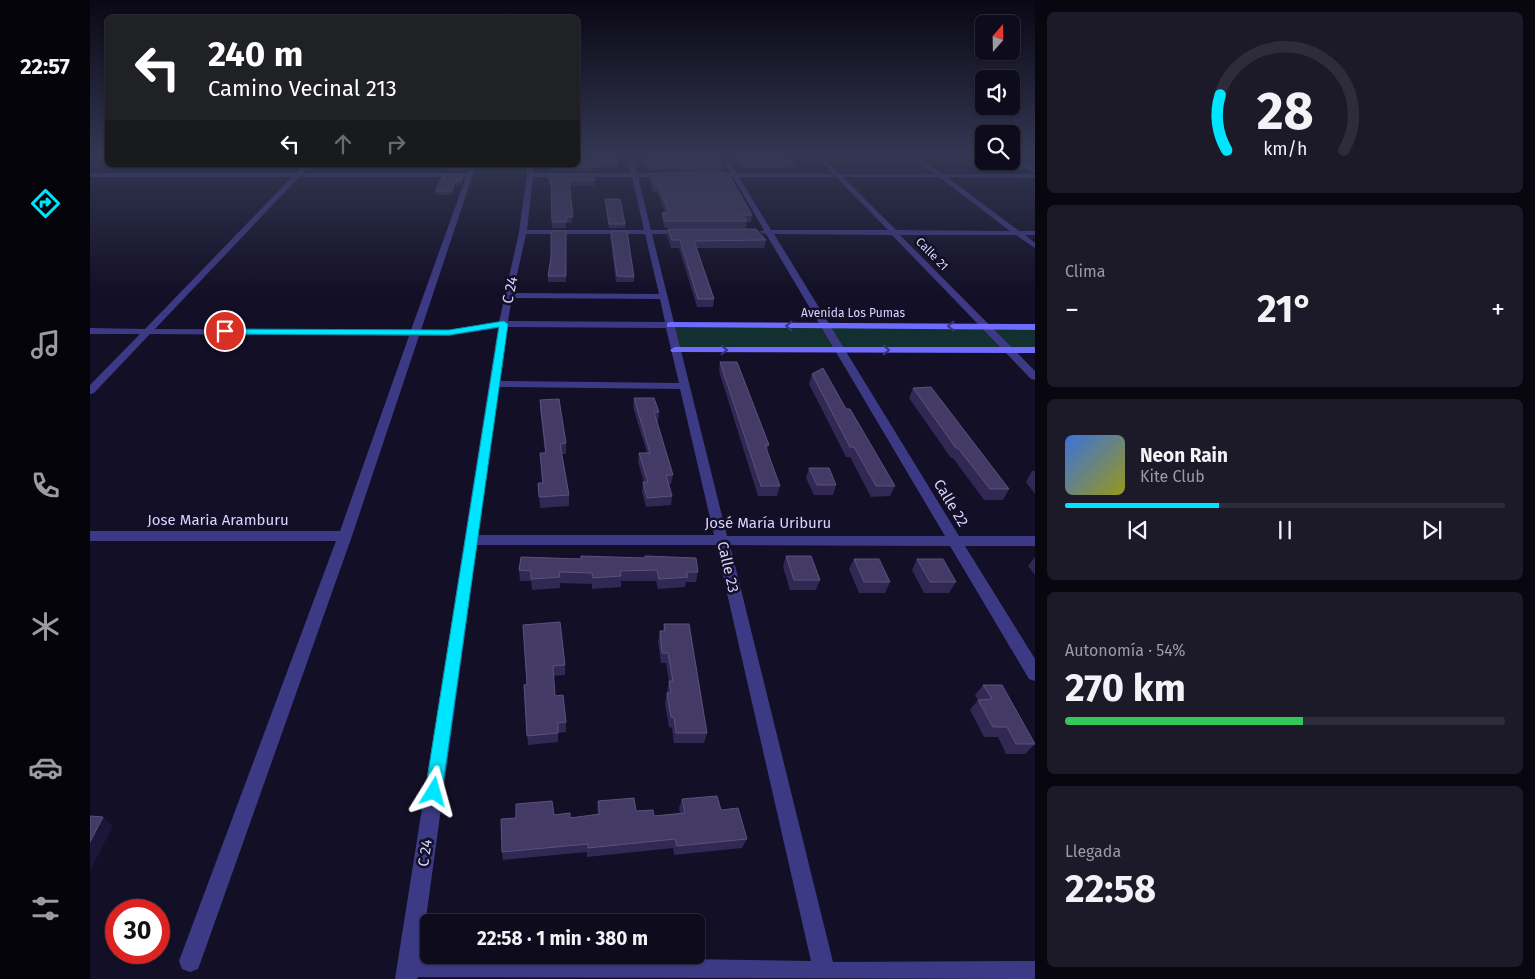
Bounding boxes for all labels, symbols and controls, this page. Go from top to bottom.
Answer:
north arrow [975,15,1020,60]
map controls [975,15,1020,170]
text: 240 m [208,33,303,75]
icon: left [125,35,190,100]
text: 22:57 [20,53,70,80]
button: sound [975,70,1020,115]
text: Camino Vecinal 213 [208,75,397,102]
text: 28 [1256,80,1314,143]
button: search [975,125,1020,170]
icon: left [276,130,304,158]
icon: ahead [329,130,357,158]
icon: right [382,130,410,158]
text: km/h [1263,138,1307,160]
icon: directions [28,186,63,221]
street label: Calle 21 [913,235,951,273]
text: Clima [1065,262,1105,281]
street label: C 24 [498,275,522,305]
text: 21° [1257,286,1313,332]
text: − [1065,293,1079,326]
text: + [1491,293,1505,326]
street label: Avenida Los Pumas [801,306,905,320]
pin [204,310,246,352]
icon: arrive [211,317,239,345]
one-way arrow [785,321,792,331]
one-way arrow [947,321,955,331]
icon: music [28,327,63,362]
one-way arrow [720,345,728,355]
one-way arrow [883,345,891,355]
text: Neon Rain [1140,444,1228,467]
text: Kite Club [1140,467,1205,486]
icon: phone [28,468,63,503]
street label: Calle 22 [930,476,972,530]
street label: Jose Maria Aramburu [147,511,289,529]
street label: José María Uriburu [705,514,831,532]
icon: previous [1124,516,1152,544]
icon: pause [1271,516,1299,544]
icon: next [1418,516,1446,544]
street label: Calle 23 [713,540,743,594]
icon: climate [28,609,63,644]
text: Autonomía · 54% [1065,641,1185,660]
text: 270 km [1065,665,1186,711]
icon: car [28,750,63,785]
position arrow [407,765,459,817]
street label: C 24 [414,838,436,868]
text: Llegada [1065,842,1121,861]
text: 22:58 [1065,866,1156,912]
icon: filters [28,891,63,926]
speed limit sign: 30 [105,899,170,964]
text: 22:58 · 1 min · 380 m [477,927,648,950]

